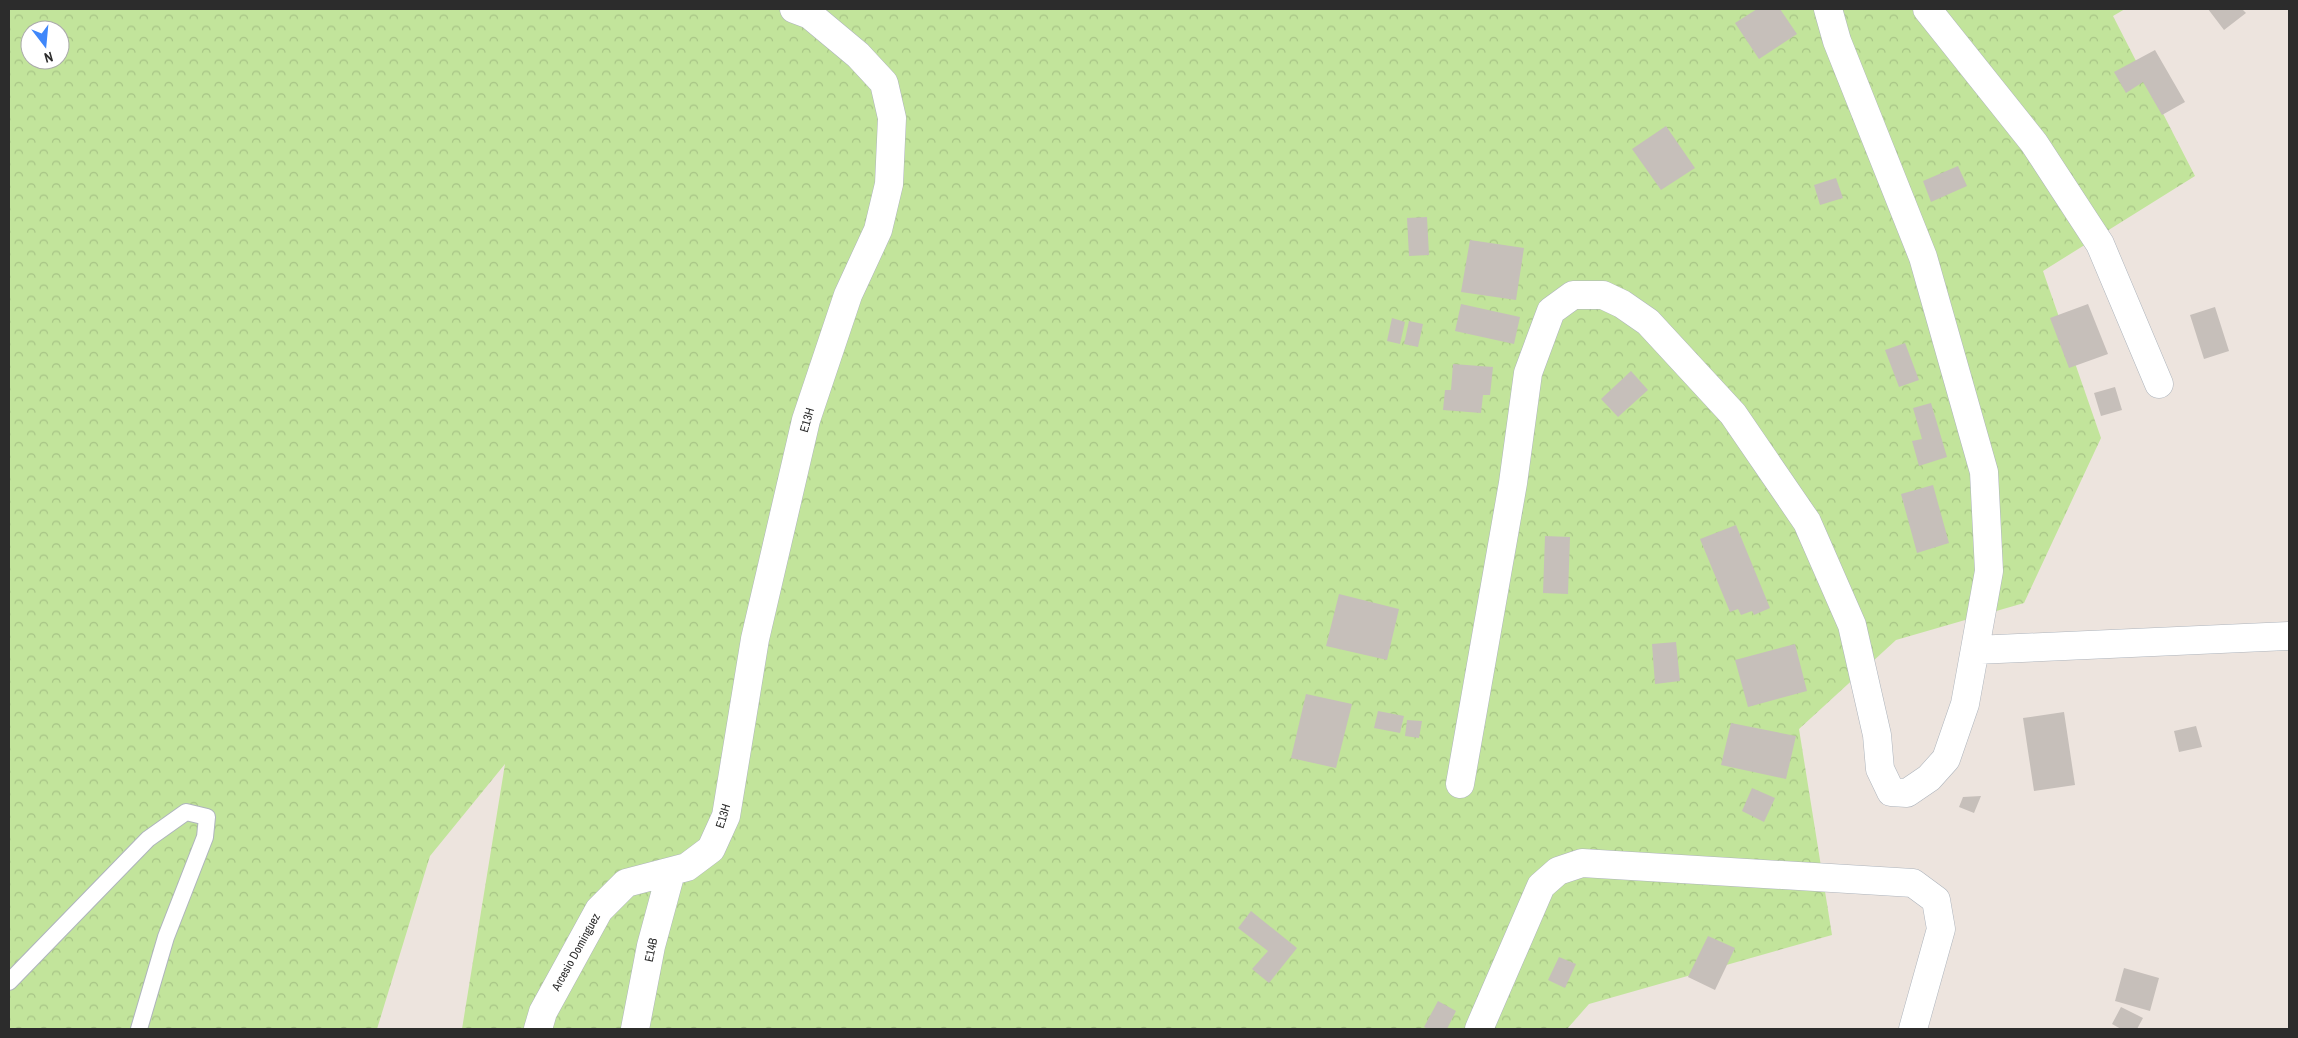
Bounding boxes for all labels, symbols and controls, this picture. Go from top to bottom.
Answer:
north arrow [20,20,70,70]
text: N [42,48,55,67]
street label: E13H [796,406,818,434]
street label: E13H [712,802,734,830]
street label: Arcesio Dominguez [548,910,604,995]
street label: E14B [641,936,661,963]

